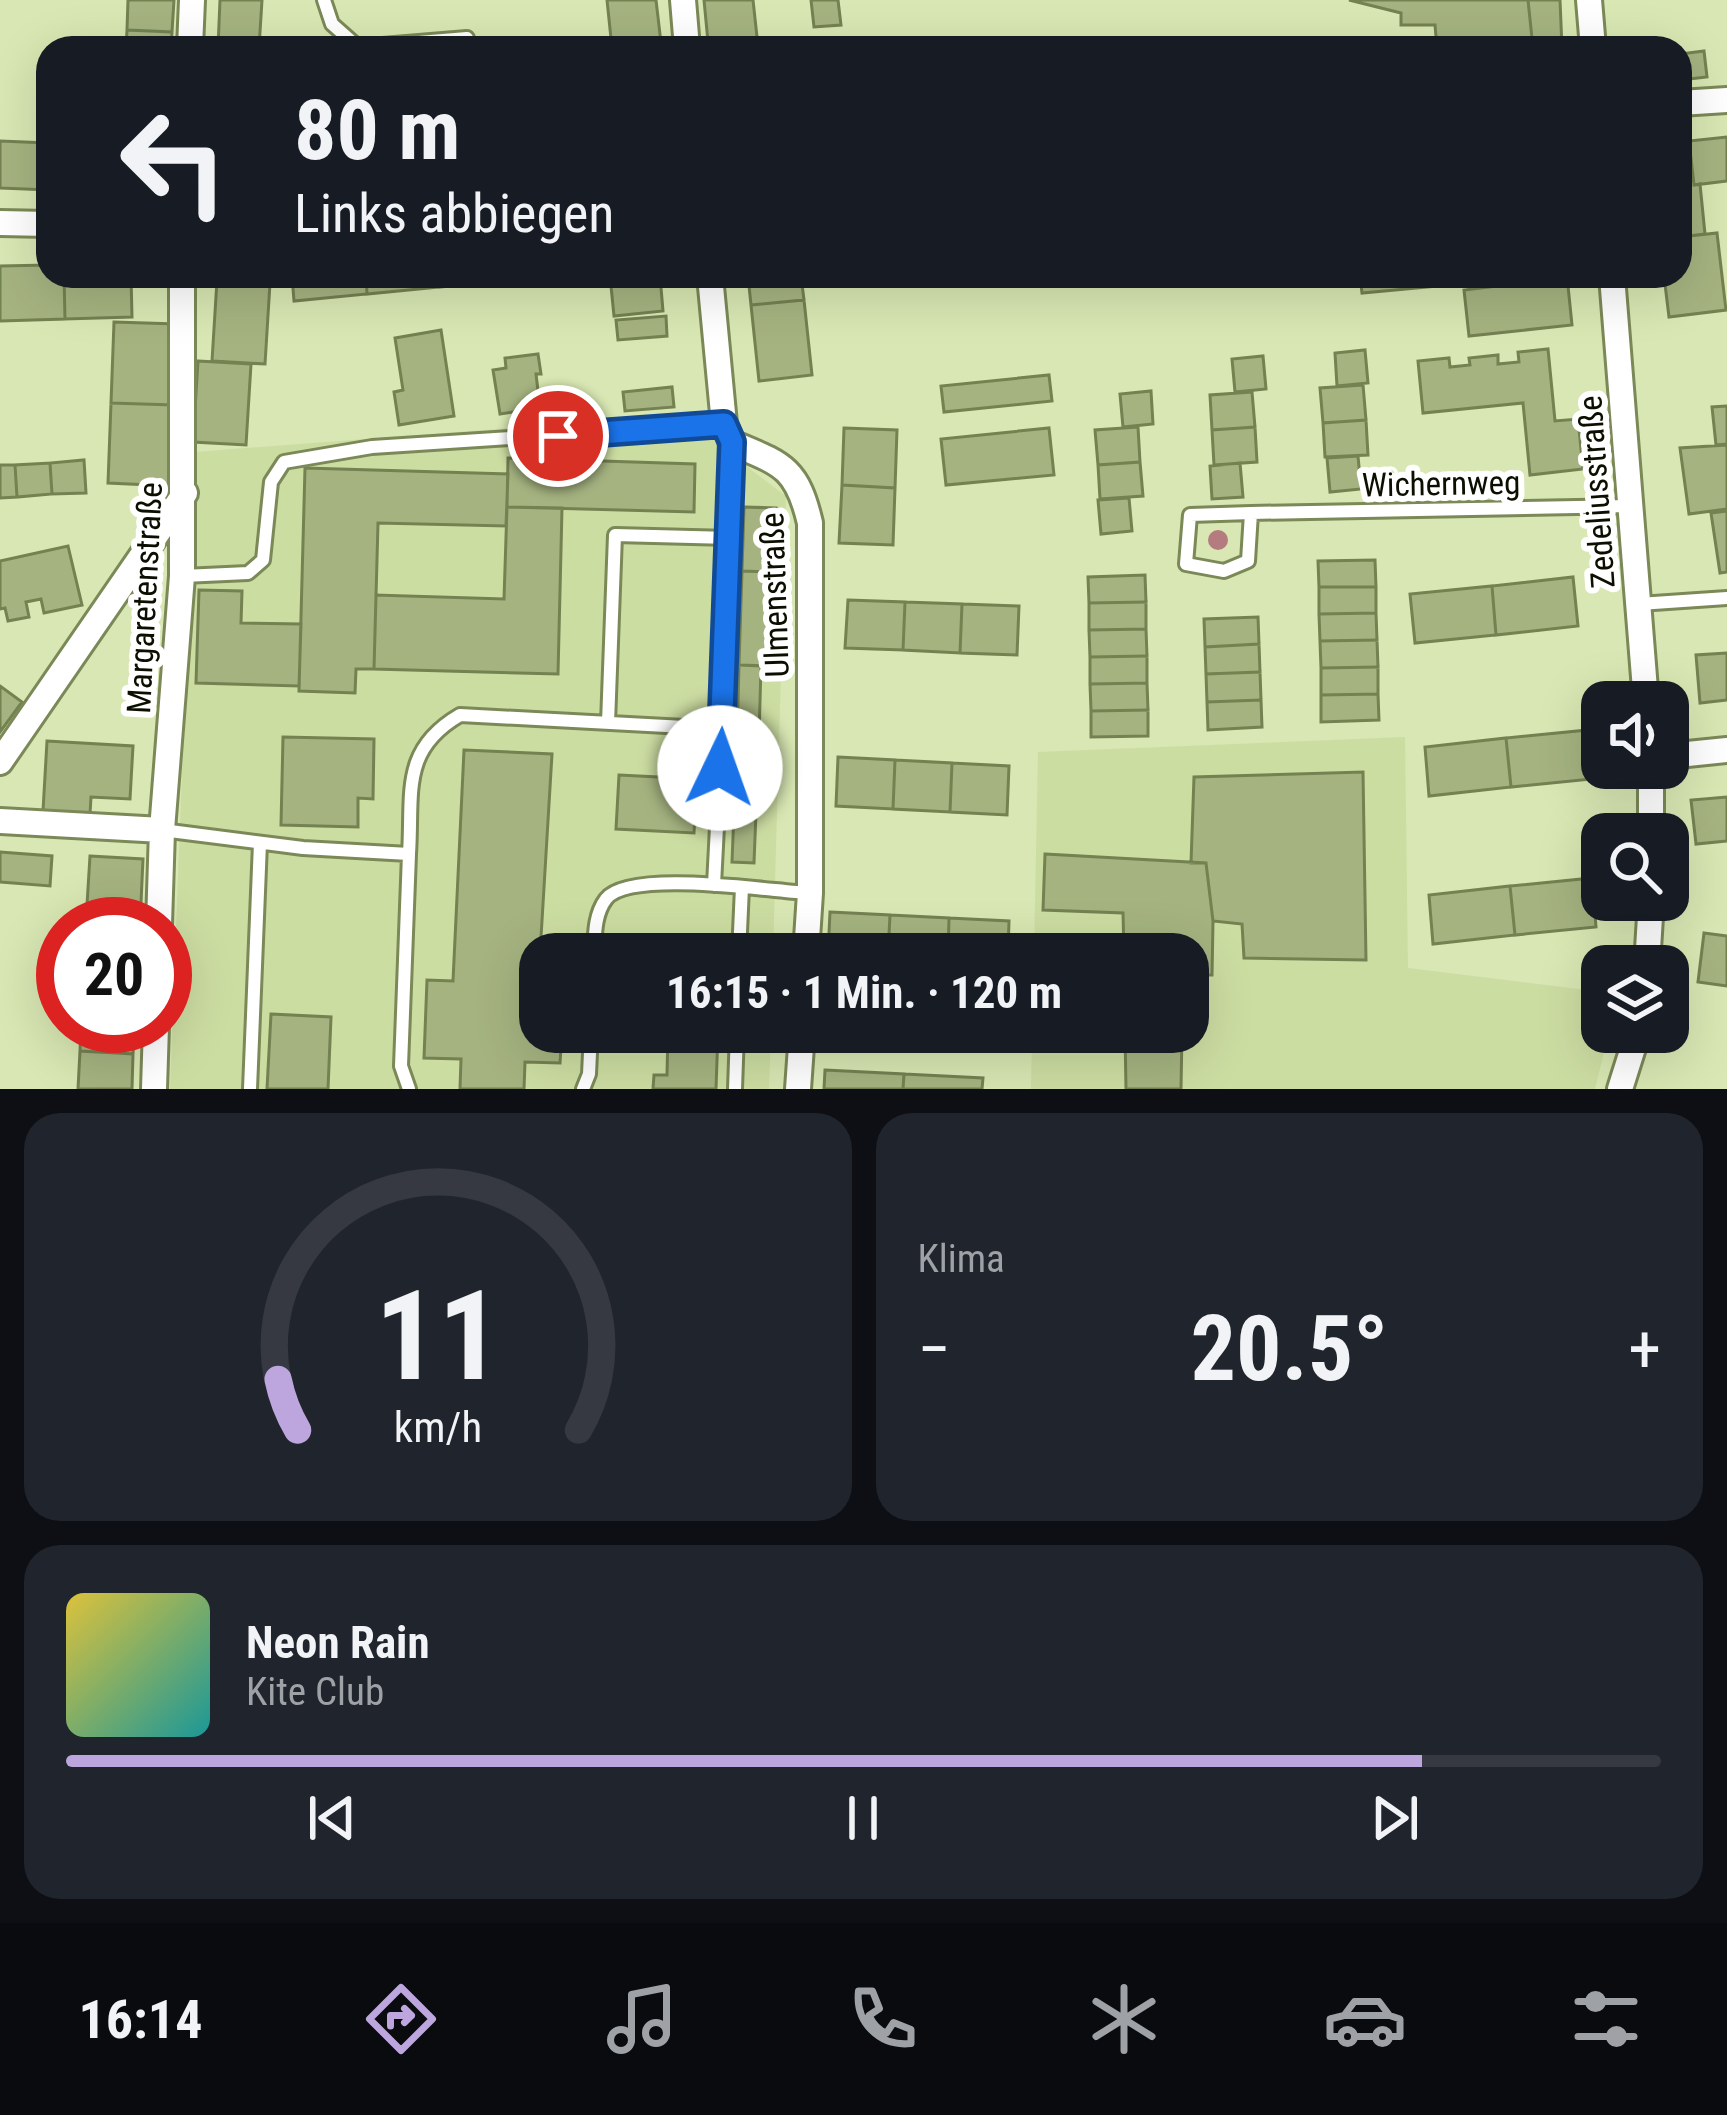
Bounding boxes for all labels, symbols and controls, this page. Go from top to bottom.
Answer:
text: 80 m [294,81,461,180]
icon: left [96,84,252,240]
text: Links abbiegen [294,182,615,245]
pin [507,385,609,487]
street label: Zedeliusstraße [1570,394,1623,590]
icon: arrive [525,403,591,469]
street label: Wichernweg [1361,463,1521,504]
street label: Margaretenstraße [119,481,170,715]
street label: Ulmenstraße [752,512,797,678]
map controls [1581,681,1689,1053]
button: sound [1581,681,1689,789]
position arrow [657,705,783,831]
button: search [1581,813,1689,921]
speed limit sign: 20 [36,897,192,1053]
button: layers [1581,945,1689,1053]
text: 16:15 · 1 Min. · 120 m [666,966,1062,1019]
text: Klima [918,1236,1005,1282]
text: 11 [375,1263,501,1409]
text: 20.5° [1191,1297,1388,1402]
text: − [918,1311,951,1388]
text: + [1628,1311,1661,1388]
text: km/h [394,1402,482,1452]
text: Neon Rain [246,1616,430,1669]
text: Kite Club [246,1669,384,1715]
icon: previous [299,1785,365,1851]
icon: pause [830,1785,896,1851]
icon: next [1362,1785,1428,1851]
icon: directions [359,1977,443,2061]
icon: music [600,1977,684,2061]
icon: phone [841,1977,925,2061]
icon: climate [1082,1977,1166,2061]
icon: car [1323,1977,1407,2061]
icon: filters [1564,1977,1648,2061]
text: 16:14 [79,1988,202,2051]

